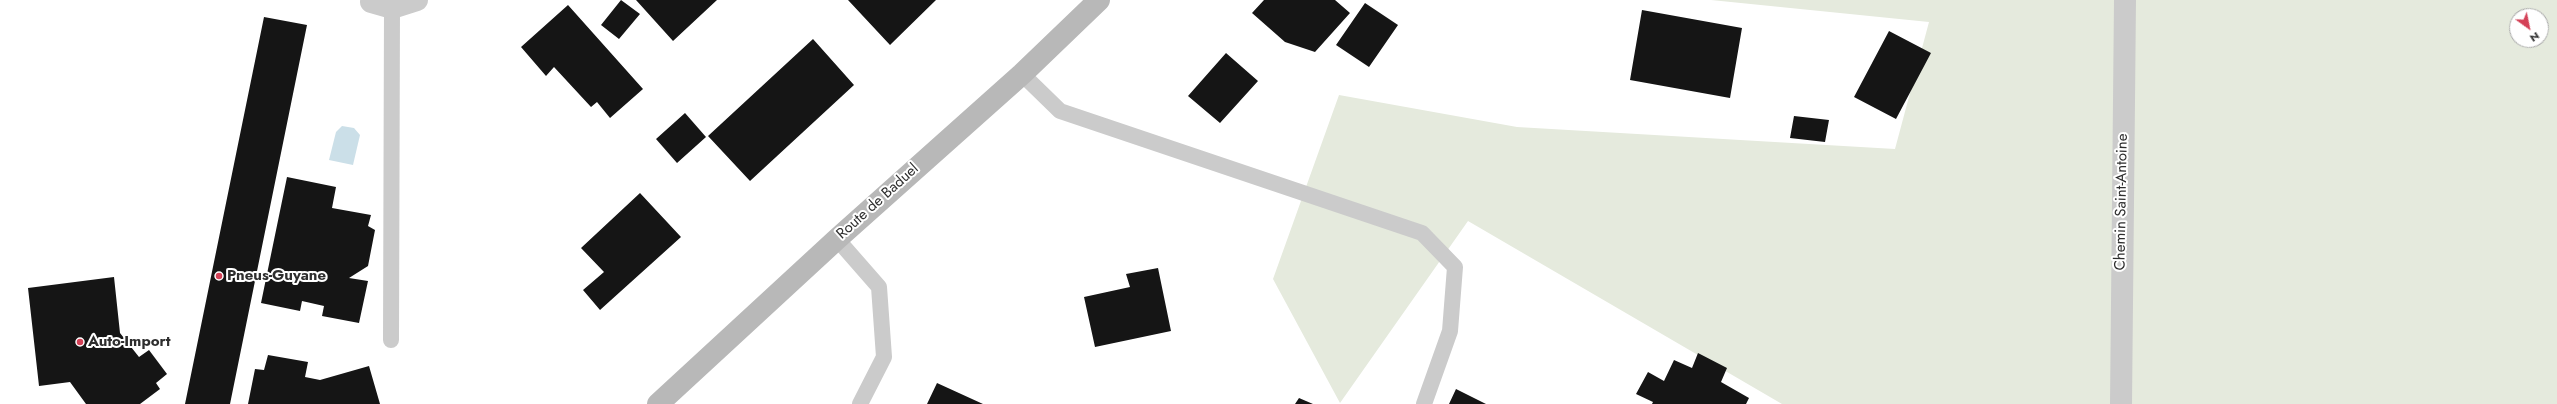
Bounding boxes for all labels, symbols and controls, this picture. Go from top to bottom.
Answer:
north arrow [2509,8,2549,48]
text: N [2527,28,2543,46]
street label: Chemin Saint-Antoine [2112,133,2132,271]
street label: Route de Baduel [833,160,923,244]
place label: Pneus-Guyane [227,267,326,285]
marker: Pneus-Guyane [214,271,224,281]
place label: Auto-Import [88,333,170,351]
marker: Auto-Import [75,337,85,347]

